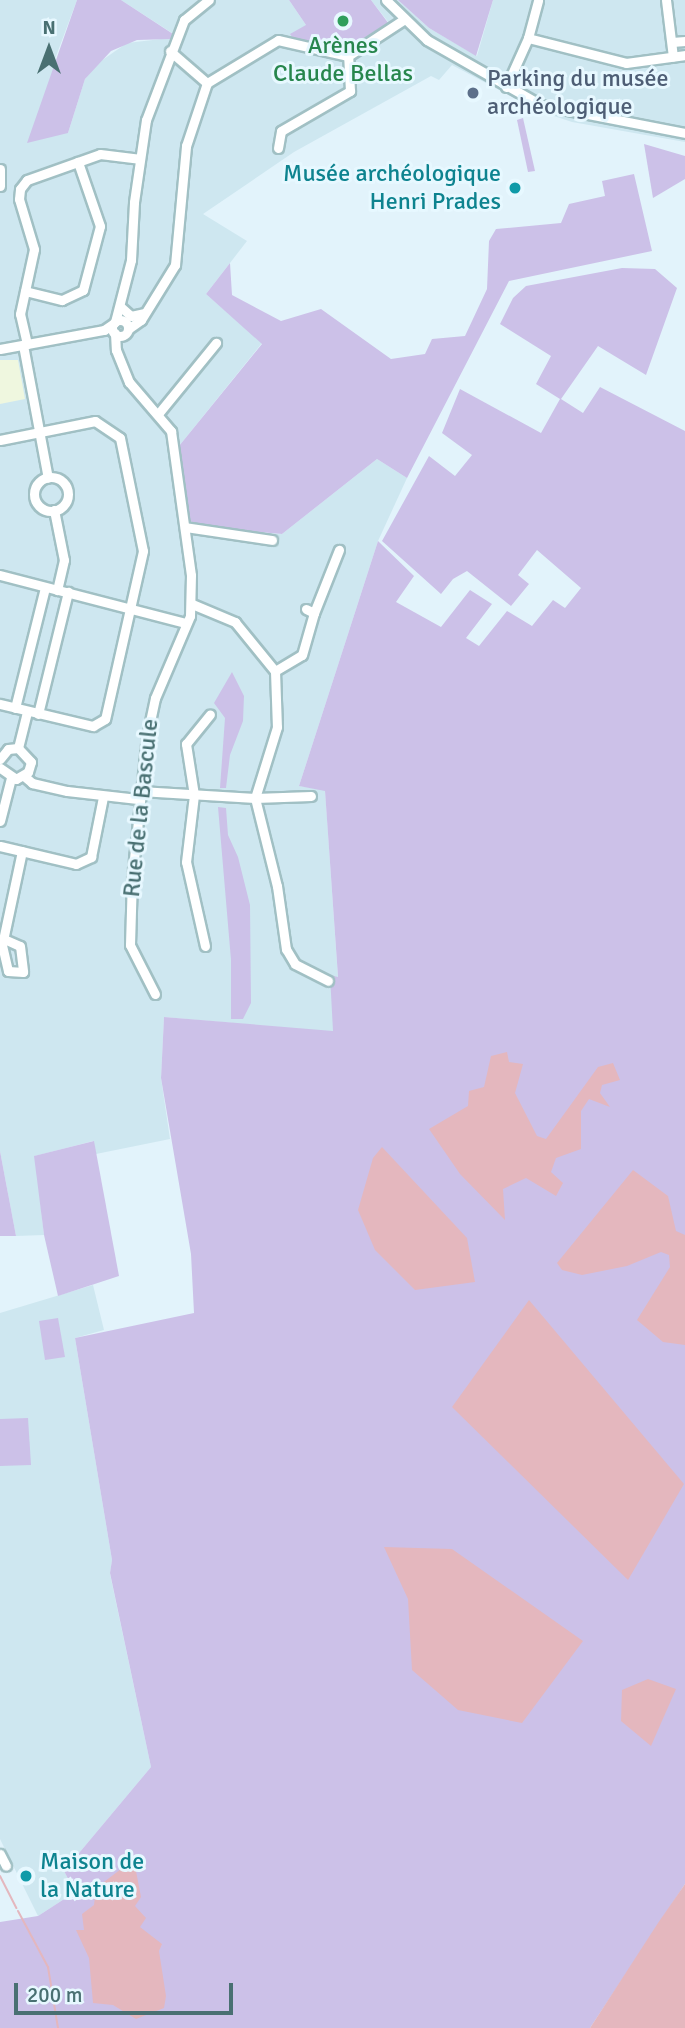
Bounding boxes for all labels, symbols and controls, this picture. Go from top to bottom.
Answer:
marker: Arènes Claude Bellas [335,13,351,29]
north arrow [14,14,84,84]
text: N [42,16,56,40]
place label: Arènes Claude Bellas [273,32,413,88]
place label: Parking du musée archéologique [487,65,668,121]
marker: Parking du musée archéologique [465,85,481,101]
place label: Musée archéologique Henri Prades [283,160,501,216]
marker: Musée archéologique Henri Prades [507,180,523,196]
street label: Rue de la Bascule [117,717,165,899]
place label: Maison de la Nature [40,1848,144,1904]
marker: Maison de la Nature [18,1868,34,1884]
scale bar [18,1968,236,2012]
text: 200 m [27,1982,82,2008]

